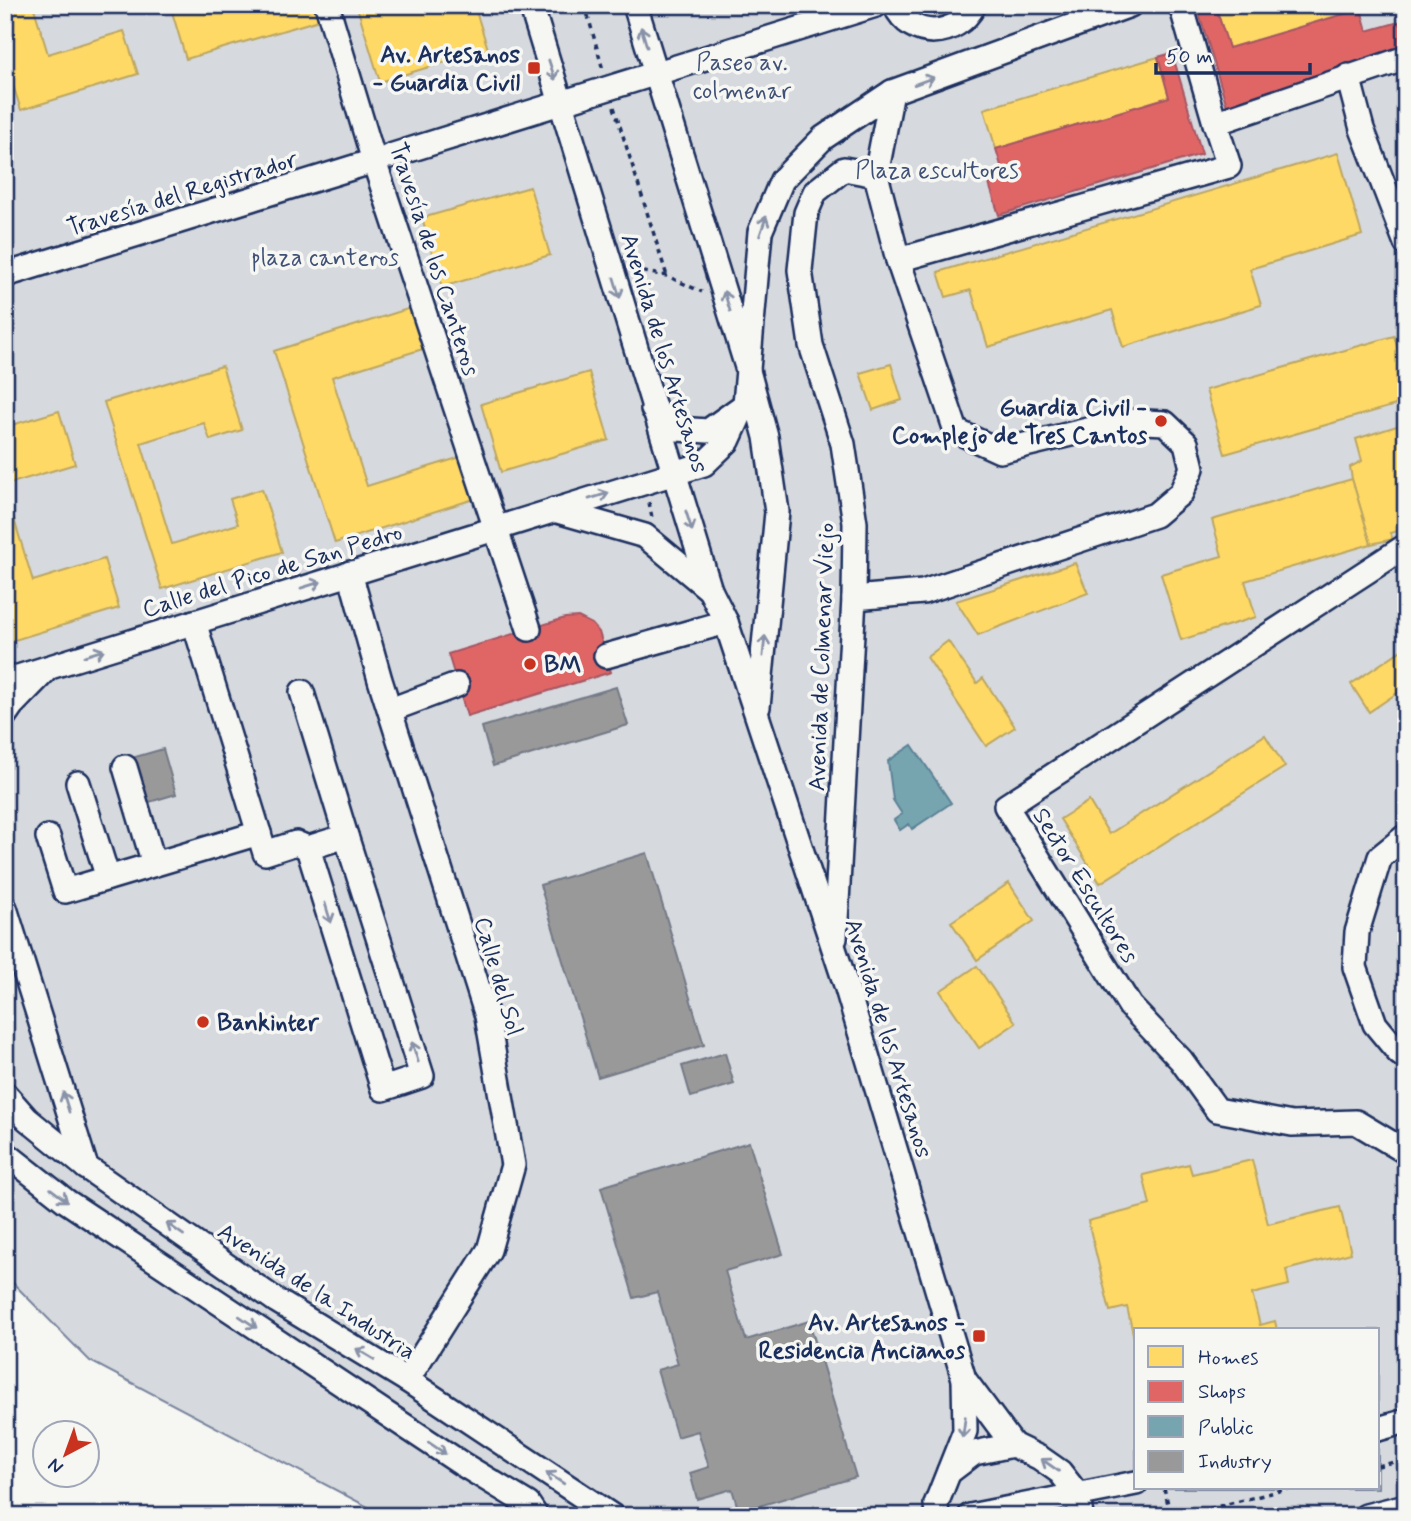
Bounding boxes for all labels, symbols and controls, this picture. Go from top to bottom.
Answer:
one-way arrow [637,27,650,49]
scale bar [1156,32,1310,76]
place label: Av. Artesanos - Guardia Civil [372,40,520,99]
text: 50 m [1166,43,1213,71]
park label: Paseo av. colmenar [693,48,791,107]
one-way arrow [547,59,559,81]
marker: Av. Artesanos - Guardia Civil [526,60,542,76]
one-way arrow [913,73,935,86]
street label: Travesía de los Canteros [381,139,486,381]
street label: Travesía del Registrador [63,144,302,244]
park label: Plaza escultores [855,156,1019,187]
one-way arrow [758,216,770,238]
street label: Avenida de los Artesanos [612,230,715,477]
park label: plaza canteros [251,243,399,274]
one-way arrow [612,277,625,299]
one-way arrow [719,291,732,313]
place label: Guardia Civil - Complejo de Tres Cantos [892,393,1147,452]
marker: Guardia Civil - Complejo de Tres Cantos [1153,413,1169,429]
one-way arrow [587,489,609,502]
one-way arrow [683,510,696,532]
street label: Calle del Pico de San Pedro [139,517,406,626]
street label: Avenida de Colmenar Viejo [802,522,843,792]
one-way arrow [300,578,322,591]
one-way arrow [758,635,771,657]
one-way arrow [83,646,105,659]
place label: BM [544,650,582,681]
marker: BM [522,656,538,672]
street label: Sector Escultores [1025,802,1145,970]
one-way arrow [323,902,336,924]
street label: Calle del Sol [466,913,529,1039]
street label: Avenida de los Artesanos [836,915,939,1162]
place label: Bankinter [217,1008,319,1039]
marker: Bankinter [195,1014,211,1030]
one-way arrow [407,1041,420,1063]
one-way arrow [59,1091,72,1113]
one-way arrow [49,1188,68,1203]
street label: Avenida de la Industria [211,1217,421,1368]
one-way arrow [166,1222,185,1236]
place label: Av. Artesanos - Residencia Ancianos [759,1308,965,1367]
one-way arrow [238,1315,257,1329]
marker: Av. Artesanos - Residencia Ancianos [971,1328,987,1344]
legend [1134,1328,1380,1490]
text: Homes [1198,1344,1258,1372]
one-way arrow [355,1347,375,1361]
text: Shops [1198,1378,1246,1406]
text: Public [1198,1414,1254,1442]
one-way arrow [957,1415,970,1438]
north arrow [32,1420,102,1490]
one-way arrow [427,1441,447,1455]
text: Industry [1198,1448,1272,1476]
text: N [43,1452,69,1479]
one-way arrow [1041,1458,1060,1472]
one-way arrow [546,1471,566,1485]

